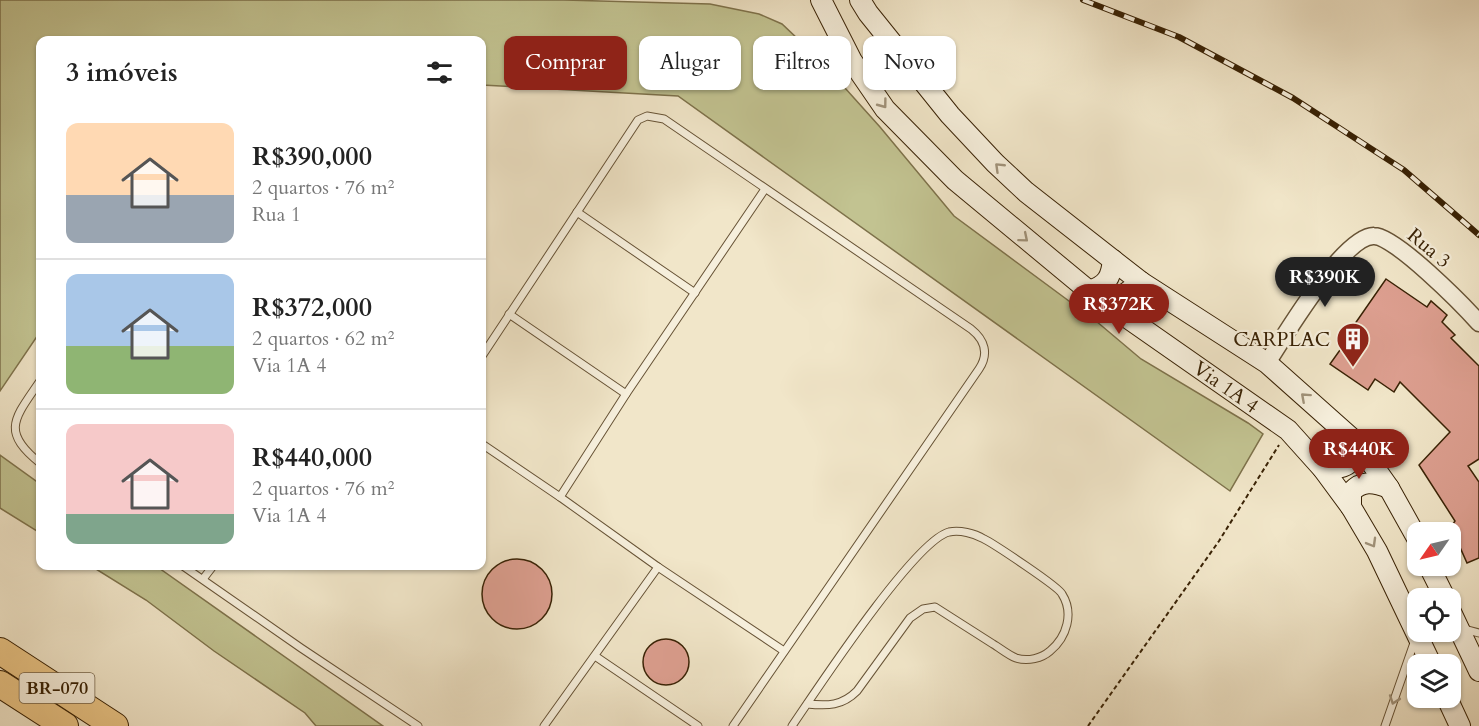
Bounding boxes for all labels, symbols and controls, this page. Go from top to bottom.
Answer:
chip: Comprar [504,36,627,90]
chip: Alugar [639,36,741,90]
chip: Filtros [753,36,851,90]
chip: Novo [863,36,956,90]
text: 3 imóveis [66,55,178,90]
icon: filters [423,56,456,89]
one-way arrow [875,97,886,108]
text: R$390,000 [252,139,372,174]
icon: home [114,147,186,219]
one-way arrow [995,163,1006,174]
text: 2 quartos · 76 m² [252,174,394,201]
text: Rua 1 [252,201,301,228]
street label: Rua 3 [1402,222,1456,274]
one-way arrow [1017,231,1028,242]
pin: R$390K [1276,257,1374,308]
text: R$390K [1289,263,1361,290]
pin: R$372K [1070,284,1168,335]
text: R$372,000 [252,290,372,325]
text: R$372K [1083,290,1155,317]
icon: home [114,298,186,370]
building icon: CARPLAC [1335,321,1371,368]
text: 2 quartos · 62 m² [252,325,394,352]
place label: CARPLAC [1233,326,1330,353]
text: Via 1A 4 [252,352,326,379]
street label: Via 1A 4 [1188,355,1264,419]
one-way arrow [1301,393,1312,404]
pin: R$440K [1310,429,1408,480]
text: R$440K [1323,435,1395,462]
text: R$440,000 [252,440,372,475]
icon: home [114,448,186,520]
text: 2 quartos · 76 m² [252,475,394,502]
text: Via 1A 4 [252,502,326,529]
north arrow [1407,522,1461,576]
map controls [1407,522,1461,708]
one-way arrow [1365,537,1376,547]
button: locate [1407,588,1461,642]
button: layers [1407,654,1461,708]
road number: BR-070 [20,673,94,703]
one-way arrow [1388,694,1401,705]

